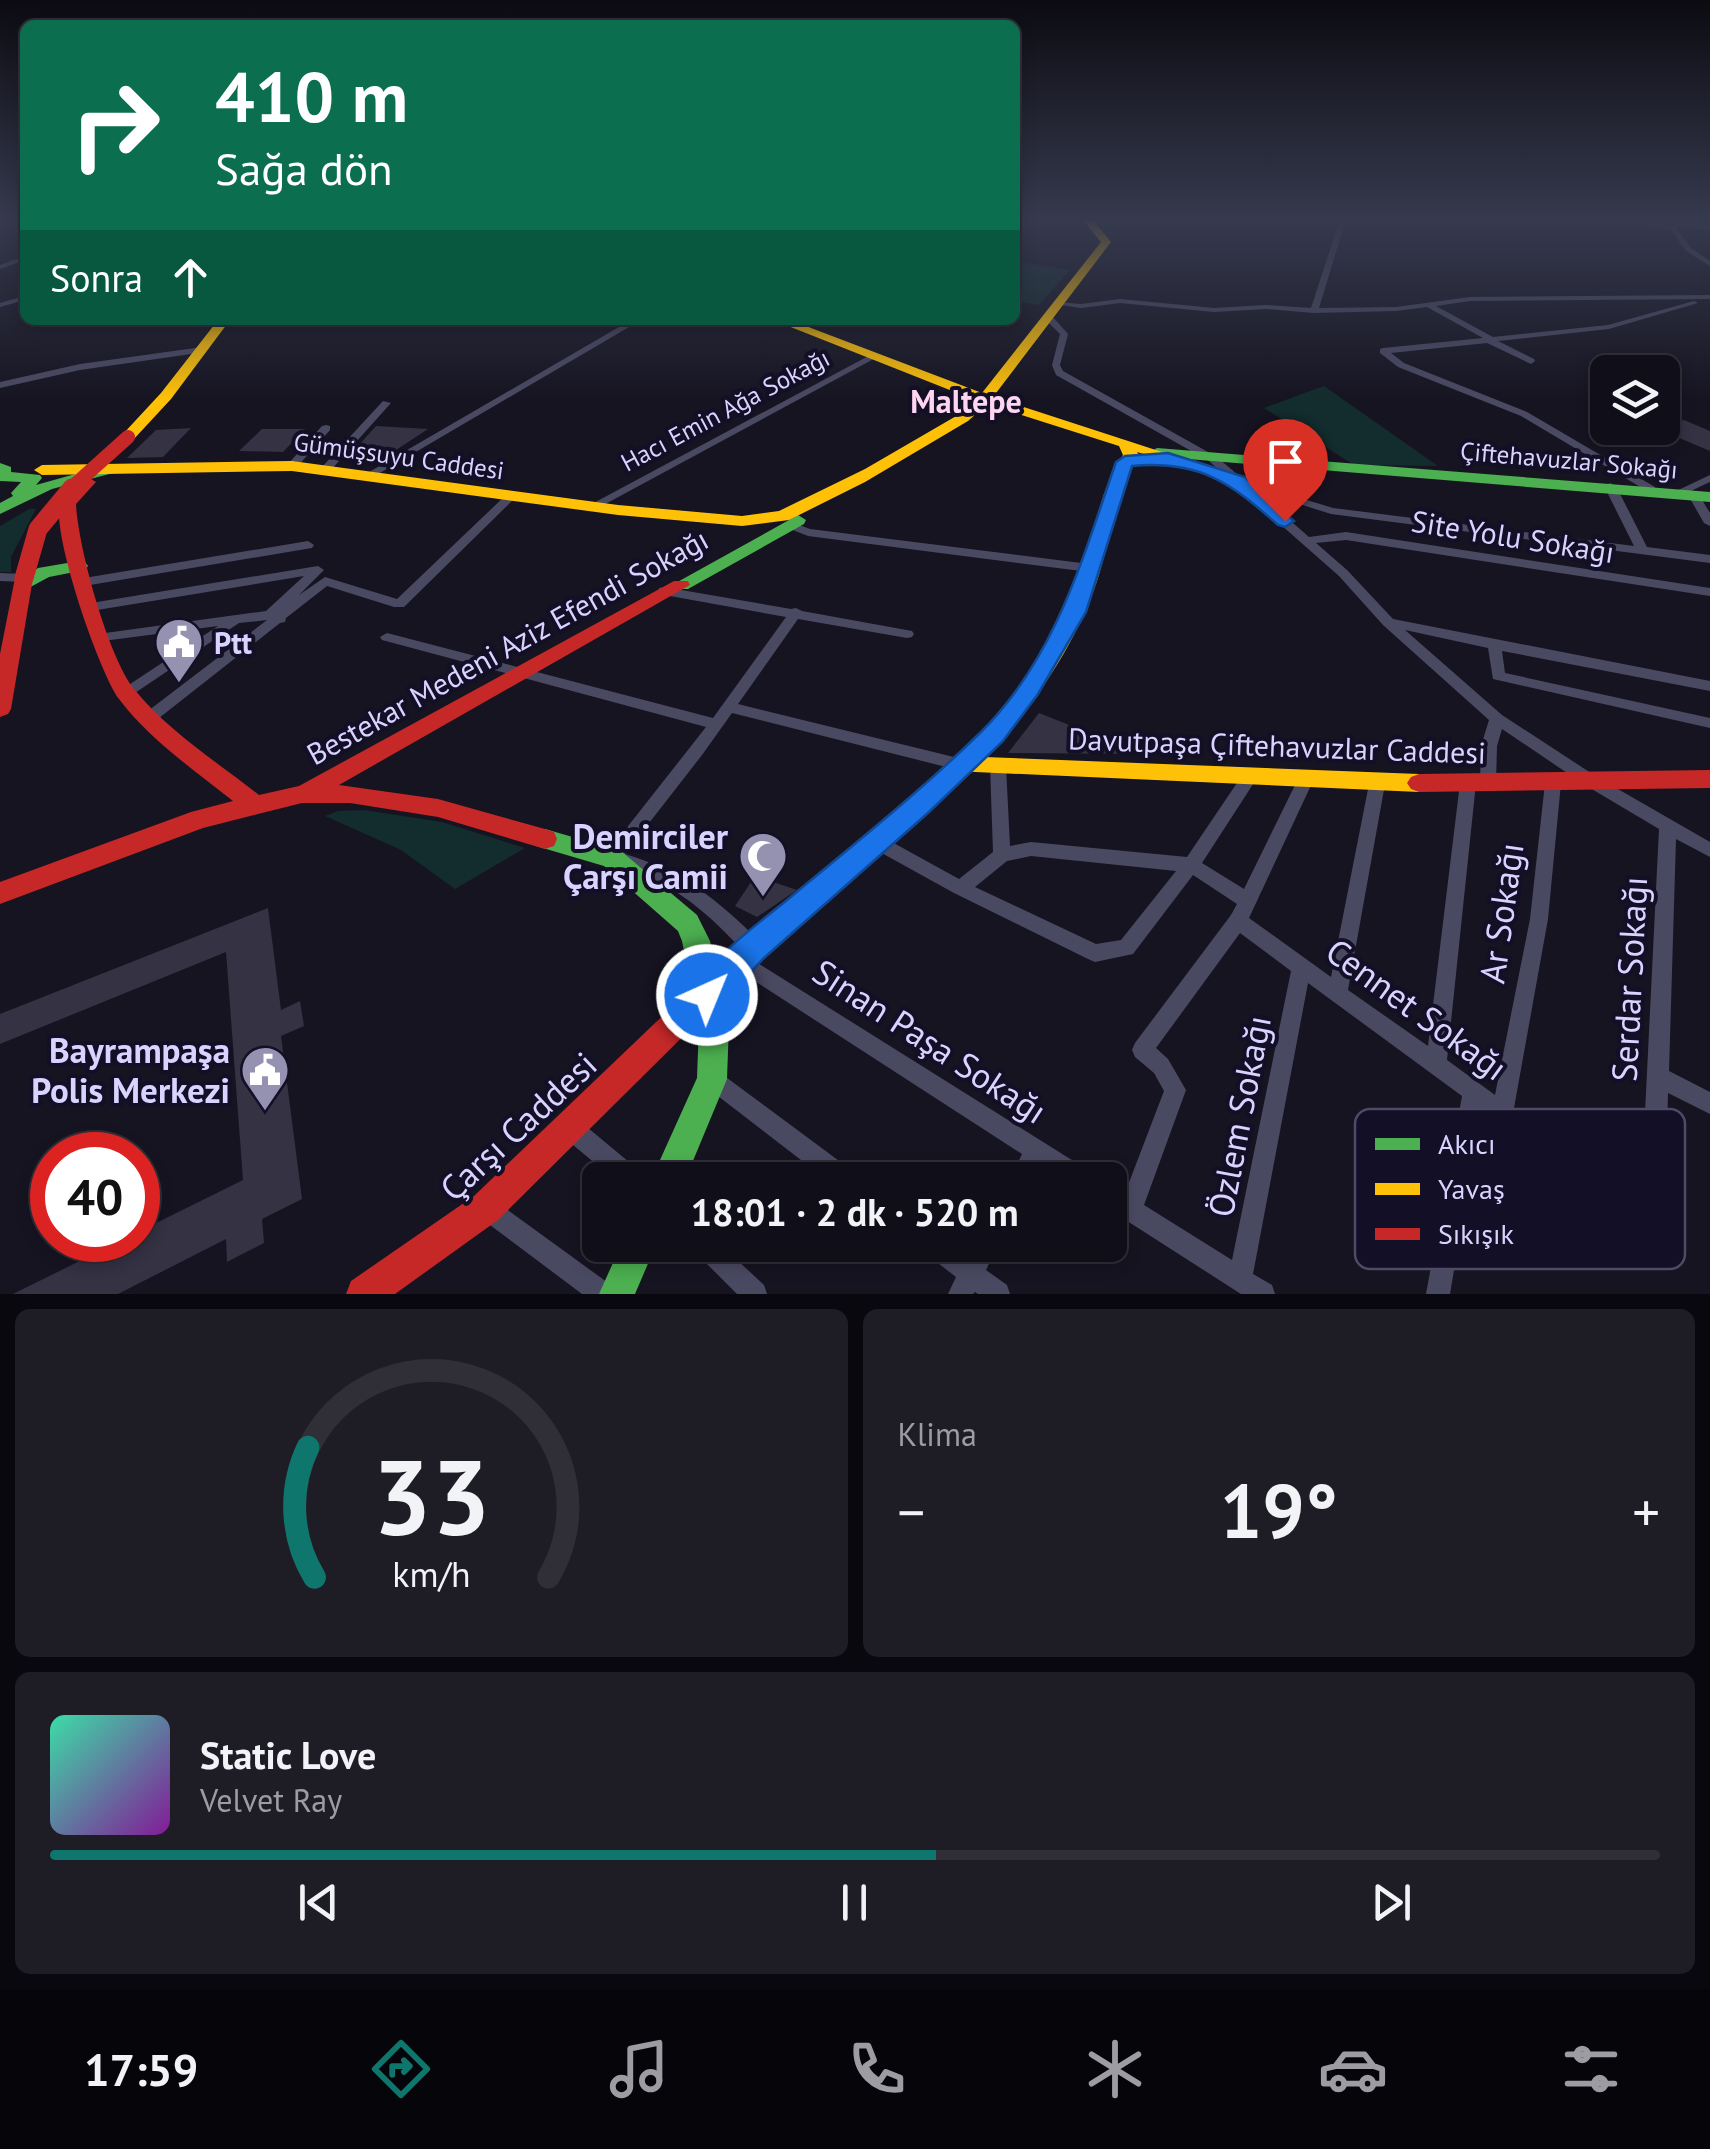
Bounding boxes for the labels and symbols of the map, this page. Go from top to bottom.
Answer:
street label: Hacı Emin Ağa Sokağı [615,341,835,479]
district label: Maltepe [910,380,1022,422]
pin [1243,419,1328,522]
street label: Gümüşsuyu Caddesi [292,425,506,487]
street label: Çiftehavuzlar Sokağı [1459,435,1679,485]
street label: Site Yolu Sokağı [1409,501,1617,571]
street label: Bestekar Medeni Aziz Efendi Sokağı [299,519,715,773]
public building icon: Ptt [153,616,205,684]
place label: Ptt [214,623,252,662]
street label: Davutpaşa Çiftehavuzlar Caddesi [1067,718,1487,772]
place label: Demirciler Çarşı Camii [563,813,729,899]
mosque icon: Demirciler Çarşı Camii [737,830,789,898]
street label: Ar Sokağı [1468,840,1534,986]
street label: Serdar Sokağı [1601,875,1657,1083]
street label: Cennet Sokağı [1317,928,1517,1090]
position arrow [655,943,759,1047]
street label: Sinan Paşa Sokağı [804,948,1056,1134]
street label: Özlem Sokağı [1197,1011,1281,1221]
place label: Bayrampaşa Polis Merkezi [31,1027,230,1113]
street label: Çarşı Caddesi [430,1042,606,1210]
public building icon: Bayrampaşa Polis Merkezi [239,1044,291,1112]
legend [1355,1109,1685,1269]
text: Akıcı [1438,1125,1495,1162]
speed limit sign: 40 [30,1132,160,1262]
text: Yavaş [1438,1170,1505,1207]
text: Sıkışık [1438,1215,1515,1252]

